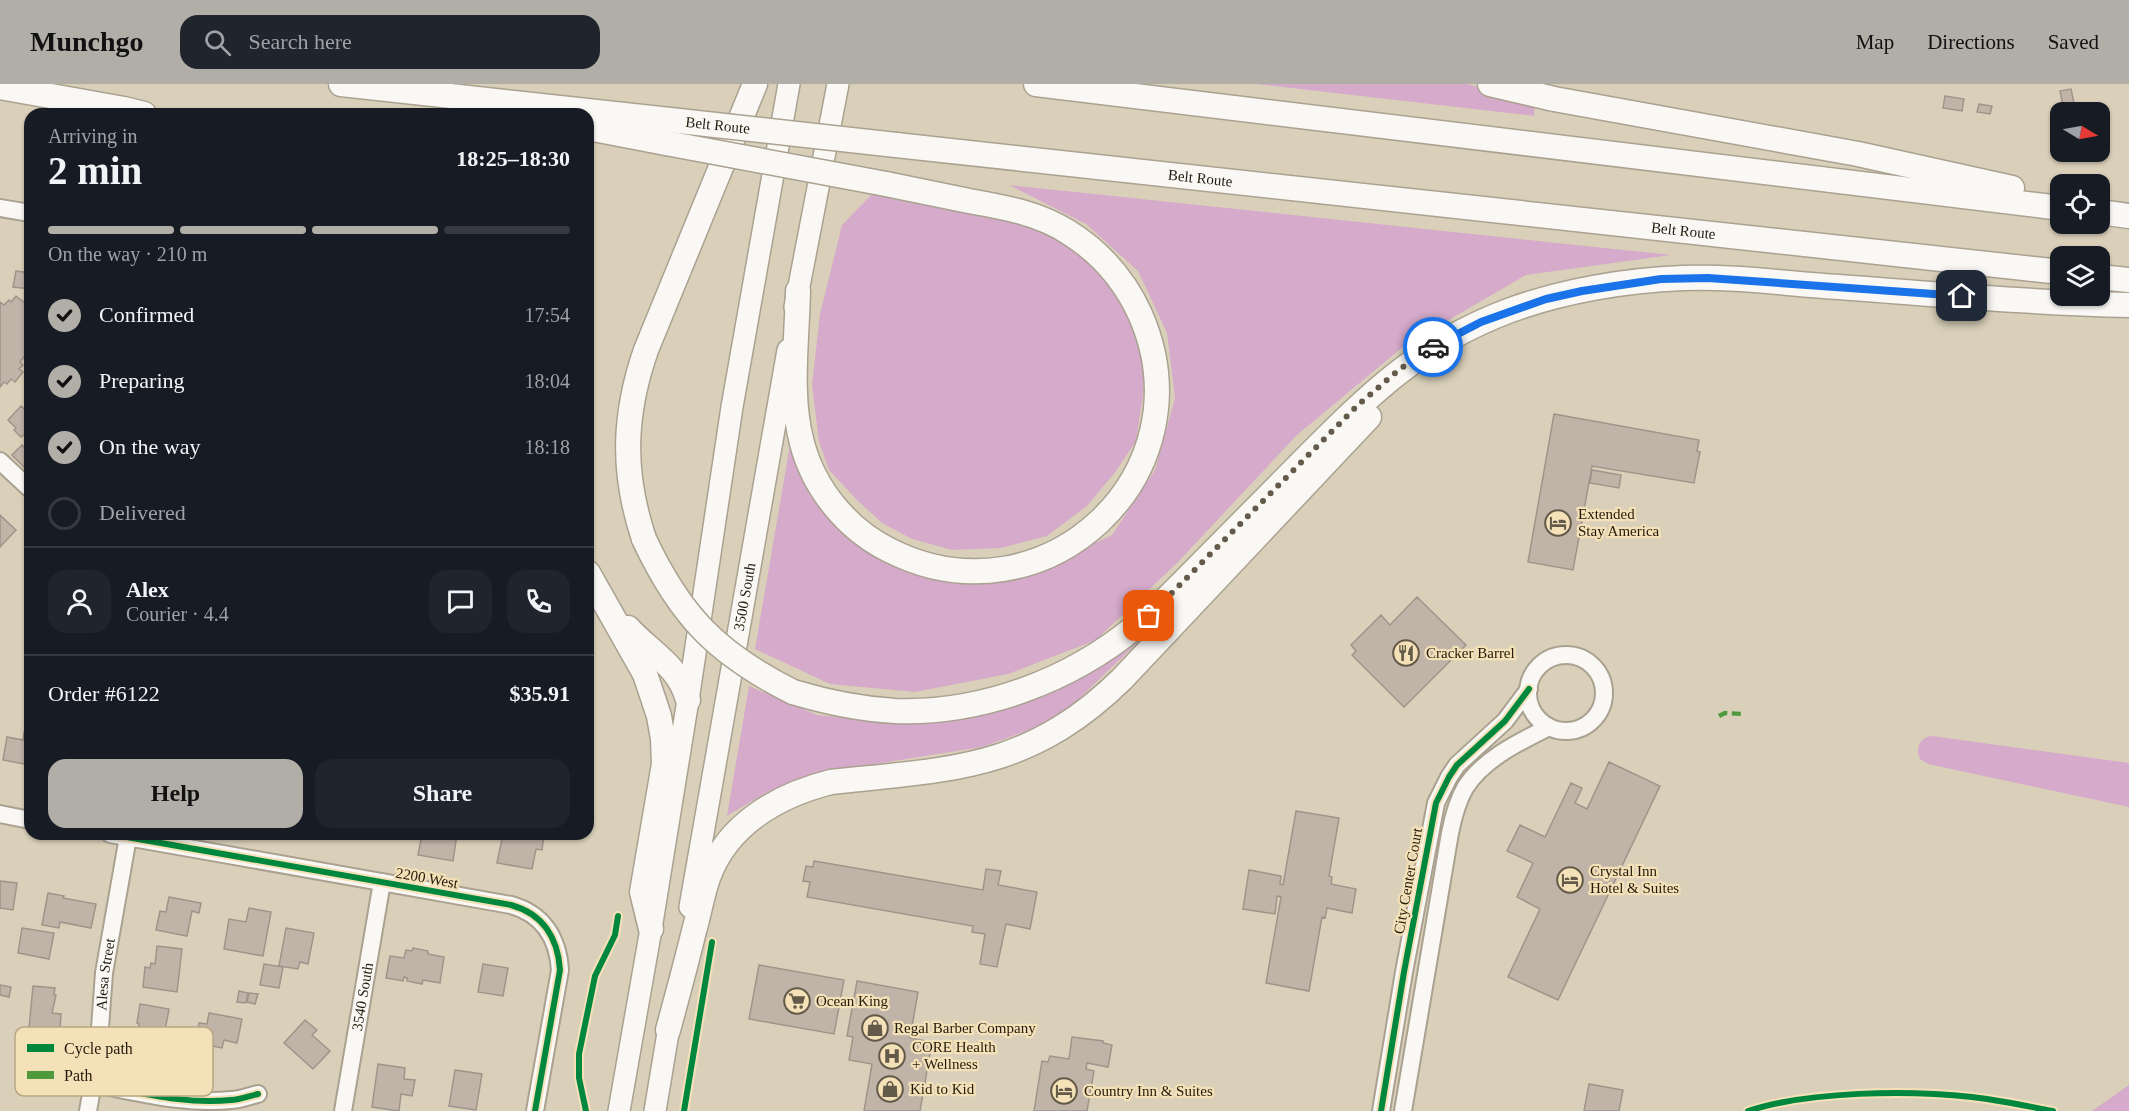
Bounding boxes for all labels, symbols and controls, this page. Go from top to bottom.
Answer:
search box [180,15,600,69]
text: Munchgo [30,26,144,57]
icon: search [201,26,234,59]
text: Search here [249,29,352,54]
text: Map [1856,30,1894,54]
text: Directions [1927,30,2015,54]
text: Saved [2048,30,2099,54]
north arrow [2050,102,2110,162]
map controls [2050,102,2110,306]
street label: Belt Route [685,114,751,137]
text: Arriving in [48,125,137,147]
text: 18:25–18:30 [456,146,570,171]
text: 2 min [48,149,142,192]
street label: Belt Route [1167,167,1234,190]
button: locate [2050,174,2110,234]
street label: Belt Route [1650,219,1717,242]
text: On the way · 210 m [48,243,207,265]
button: layers [2050,246,2110,306]
pin [1936,270,1987,321]
icon: home [1945,279,1978,312]
icon: check [48,299,81,332]
text: Confirmed [99,302,194,327]
text: 17:54 [524,304,570,326]
courier [1403,317,1463,377]
icon: car [1417,331,1450,364]
icon: check [48,365,81,398]
text: Preparing [99,368,185,393]
text: 18:04 [524,370,570,392]
icon: check [48,431,81,464]
text: On the way [99,434,200,459]
text: 18:18 [524,436,570,458]
text: Delivered [99,500,186,525]
place label: Extended Stay America [1578,506,1660,539]
hotel icon: Extended Stay America [1543,508,1573,538]
street label: 3500 South [731,561,759,632]
button: person [48,570,111,633]
button: chat [429,570,492,633]
button: phone [507,570,570,633]
text: Alex [126,577,169,602]
pin [1123,590,1174,641]
icon: bag [1132,599,1165,632]
text: Courier · 4.4 [126,603,229,625]
restaurant icon: Cracker Barrel [1391,638,1421,668]
place label: Cracker Barrel [1426,645,1515,661]
text: Order #6122 [48,681,160,706]
text: $35.91 [510,681,570,706]
button: Help [48,759,303,828]
button: Share [315,759,570,828]
street label: City Center Court [1391,826,1425,935]
place label: Crystal Inn Hotel & Suites [1590,863,1679,896]
street label: 2200 West [395,865,460,892]
hotel icon: Crystal Inn Hotel & Suites [1555,865,1585,895]
street label: Alesa Street [93,936,118,1011]
street label: 3540 South [349,961,376,1032]
supermarket icon: Ocean King [782,986,812,1016]
place label: Ocean King [816,993,889,1009]
shop icon: Regal Barber Company [860,1013,890,1043]
place label: Regal Barber Company [894,1020,1036,1036]
legend [15,1027,213,1096]
place label: CORE Health + Wellness [912,1039,996,1072]
text: Cycle path [64,1040,133,1058]
hospital icon: CORE Health + Wellness [877,1041,907,1071]
text: Path [64,1067,92,1084]
shop icon: Kid to Kid [875,1074,905,1104]
hotel icon: Country Inn & Suites [1049,1076,1079,1106]
place label: Kid to Kid [910,1081,975,1097]
place label: Country Inn & Suites [1084,1083,1213,1099]

